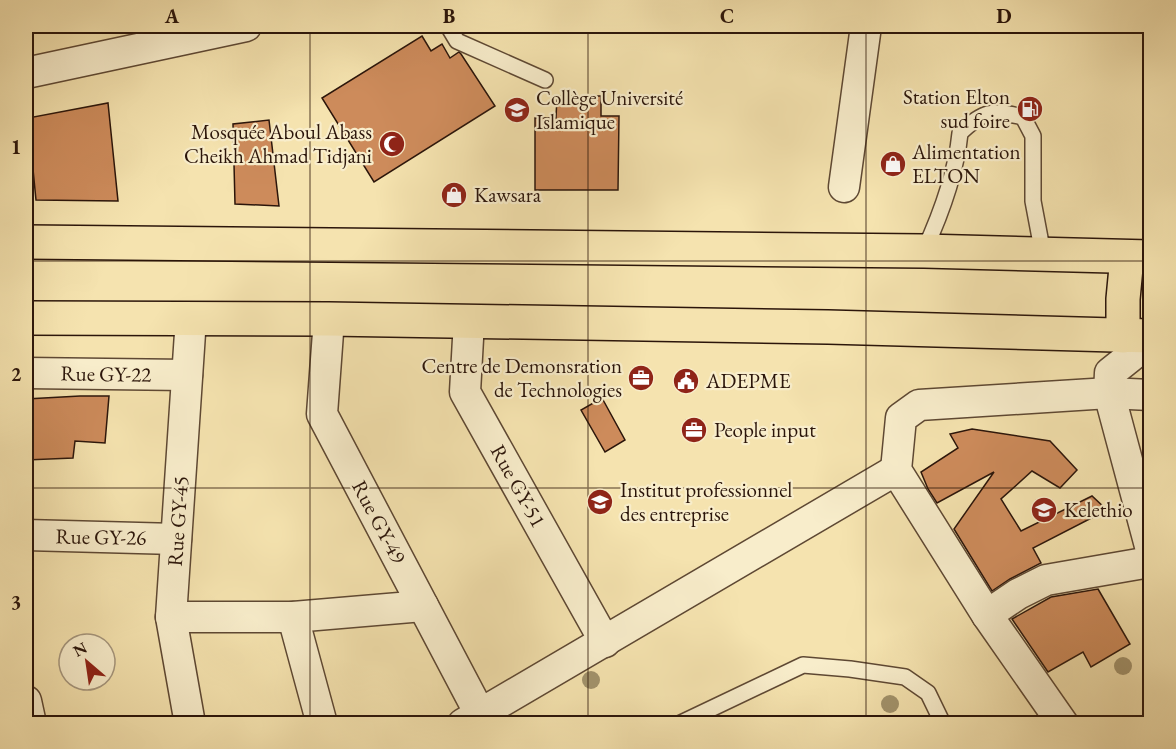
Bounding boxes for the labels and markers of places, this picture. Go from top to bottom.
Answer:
place label: Station Elton sud foire [903,83,1010,134]
place label: Collège Université Islamique [536,84,683,135]
fuel station icon: Station Elton sud foire [1015,94,1045,124]
school or university icon: Collège Université Islamique [502,95,532,125]
place label: Mosquée Aboul Abass Cheikh Ahmad Tidjani [184,118,372,169]
mosque icon: Mosquée Aboul Abass Cheikh Ahmad Tidjani [377,129,407,159]
place label: Alimentation ELTON [911,138,1021,189]
shop icon: Alimentation ELTON [878,149,908,179]
shop icon: Kawsara [439,180,469,210]
place label: Kawsara [474,181,542,208]
place label: Centre de Demonsration de Technologies [422,352,622,403]
office icon: Centre de Demonsration de Technologies [626,363,656,393]
public building icon: ADEPME [671,366,701,396]
place label: ADEPME [705,367,791,394]
office icon: People input [679,415,709,445]
place label: People input [714,416,816,443]
place label: Institut professionnel des entreprise [620,476,792,527]
school or university icon: Institut professionnel des entreprise [585,487,615,517]
school or university icon: Kelethio [1029,495,1059,525]
place label: Kelethio [1064,496,1133,523]

